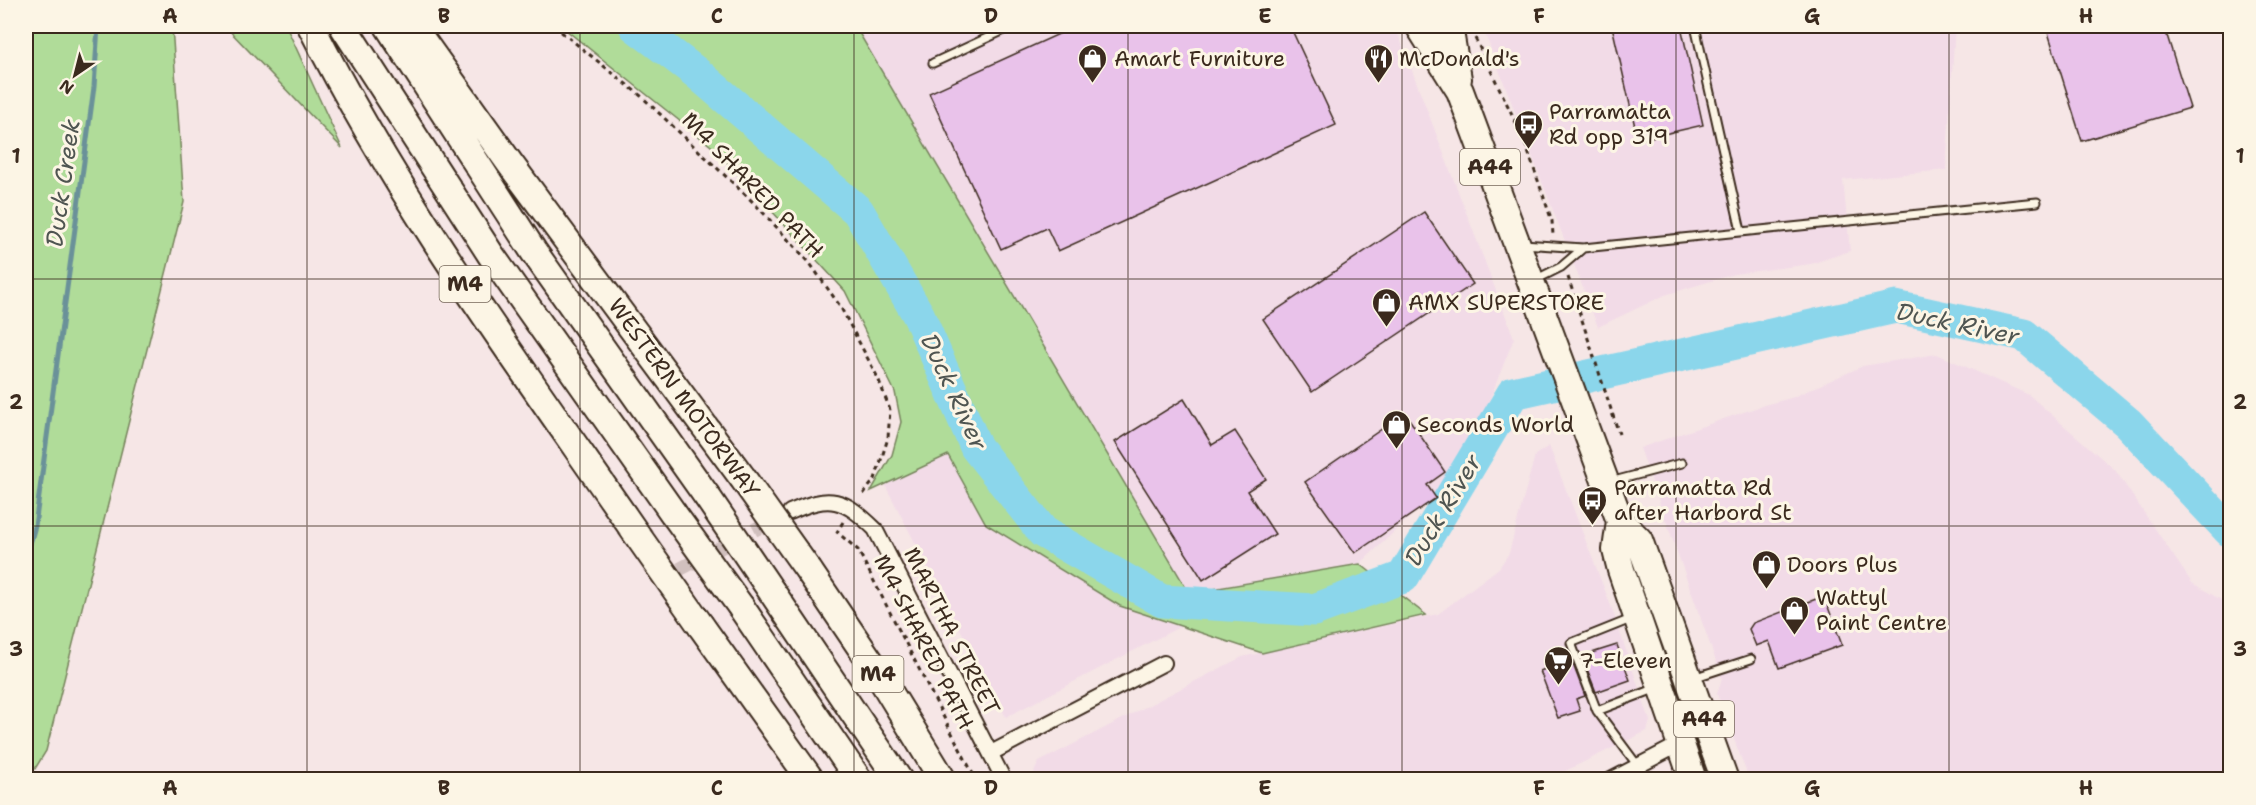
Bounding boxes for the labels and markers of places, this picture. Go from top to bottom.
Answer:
shop icon: Amart Furniture [1077,42,1109,84]
restaurant icon: McDonald's [1362,42,1394,84]
place label: Amart Furniture [1114,44,1285,73]
place label: McDonald's [1399,44,1520,73]
place label: Parramatta Rd opp 319 [1549,97,1671,151]
bus stop icon: Parramatta Rd opp 319 [1512,108,1544,150]
shop icon: AMX SUPERSTORE [1371,286,1403,328]
place label: AMX SUPERSTORE [1408,288,1604,317]
shop icon: Seconds World [1380,408,1412,450]
place label: Seconds World [1417,410,1574,439]
place label: Parramatta Rd after Harbord St [1614,473,1792,527]
bus stop icon: Parramatta Rd after Harbord St [1577,484,1609,526]
shop icon: Doors Plus [1750,548,1782,590]
place label: Doors Plus [1787,550,1898,579]
place label: Wattyl Paint Centre [1816,583,1947,637]
shop icon: Wattyl Paint Centre [1779,594,1811,636]
supermarket icon: 7-Eleven [1542,644,1574,686]
place label: 7-Eleven [1579,646,1672,675]

